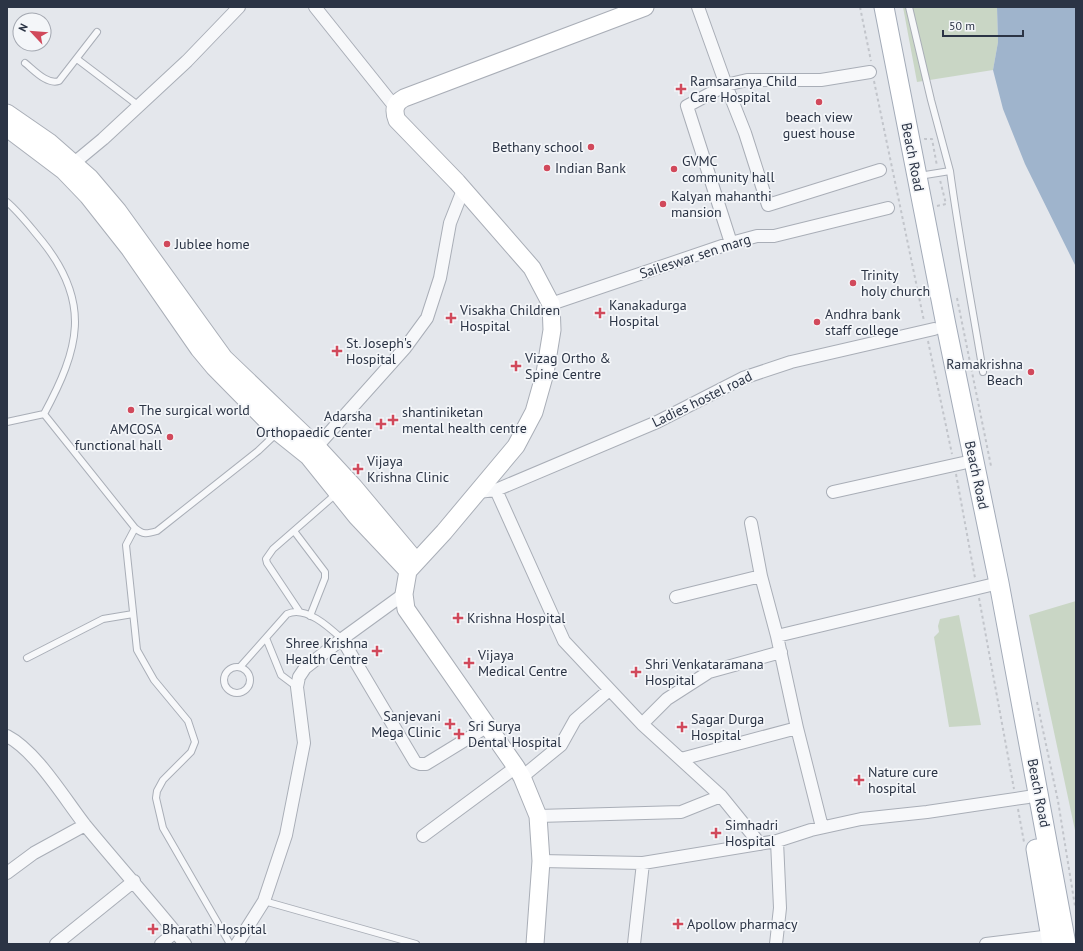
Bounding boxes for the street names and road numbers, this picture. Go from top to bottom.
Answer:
street label: Beach Road [898,121,928,193]
street label: Saileswar sen marg [637,230,753,282]
street label: Ladies hostel road [649,367,755,431]
street label: Beach Road [961,439,993,511]
street label: Beach Road [1024,757,1054,829]

